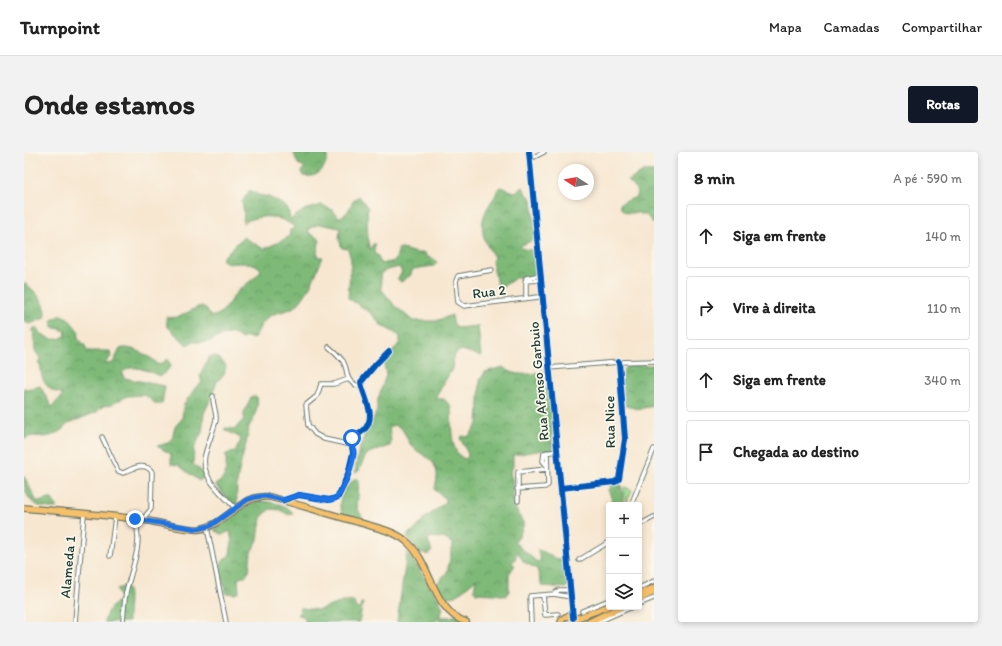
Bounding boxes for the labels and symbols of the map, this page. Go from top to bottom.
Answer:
north arrow [558,164,594,200]
street label: Rua 2 [471,281,507,302]
street label: Rua Afonso Garbuio [525,321,553,441]
street label: Rua Nice [601,395,619,448]
route start [343,429,361,447]
route end [126,510,144,528]
street label: Alameda 1 [57,535,79,599]

